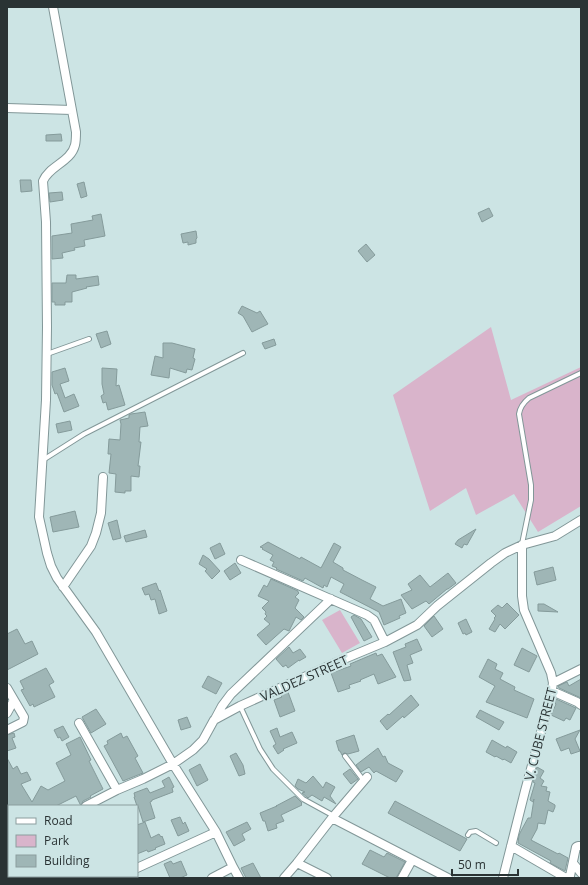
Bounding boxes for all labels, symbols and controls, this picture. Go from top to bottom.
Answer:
street label: VALDEZ STREET [257,650,351,705]
street label: V. CUBE STREET [520,685,560,782]
legend [8,805,138,877]
text: Road [44,812,73,829]
text: Park [44,832,70,849]
scale bar [452,851,518,877]
text: Building [44,852,90,869]
text: 50 m [458,856,486,873]

